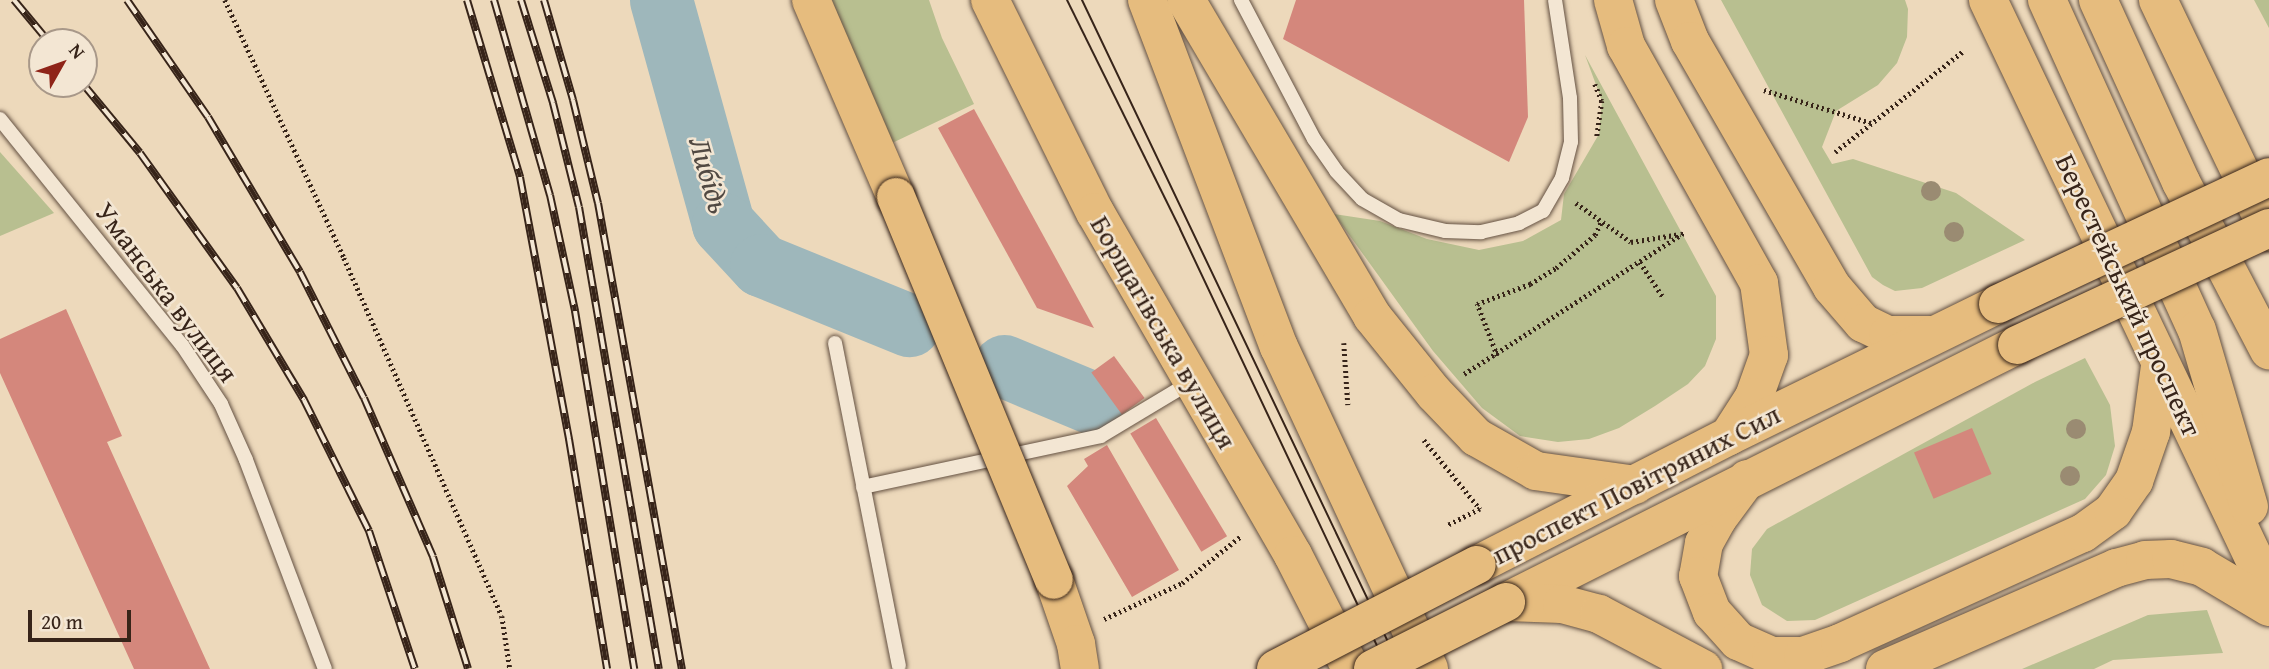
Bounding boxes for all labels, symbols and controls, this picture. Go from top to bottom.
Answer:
north arrow [28,28,98,98]
text: N [63,37,92,65]
water label: Либідь [682,132,738,218]
street label: Берестейський проспект [2049,149,2209,441]
street label: Уманська вулиця [88,195,246,389]
street label: Борщагівська вулиця [1084,210,1244,454]
street label: проспект Повітряних Сил [1487,397,1785,571]
scale bar [32,596,135,640]
text: 20 m [41,606,83,637]

